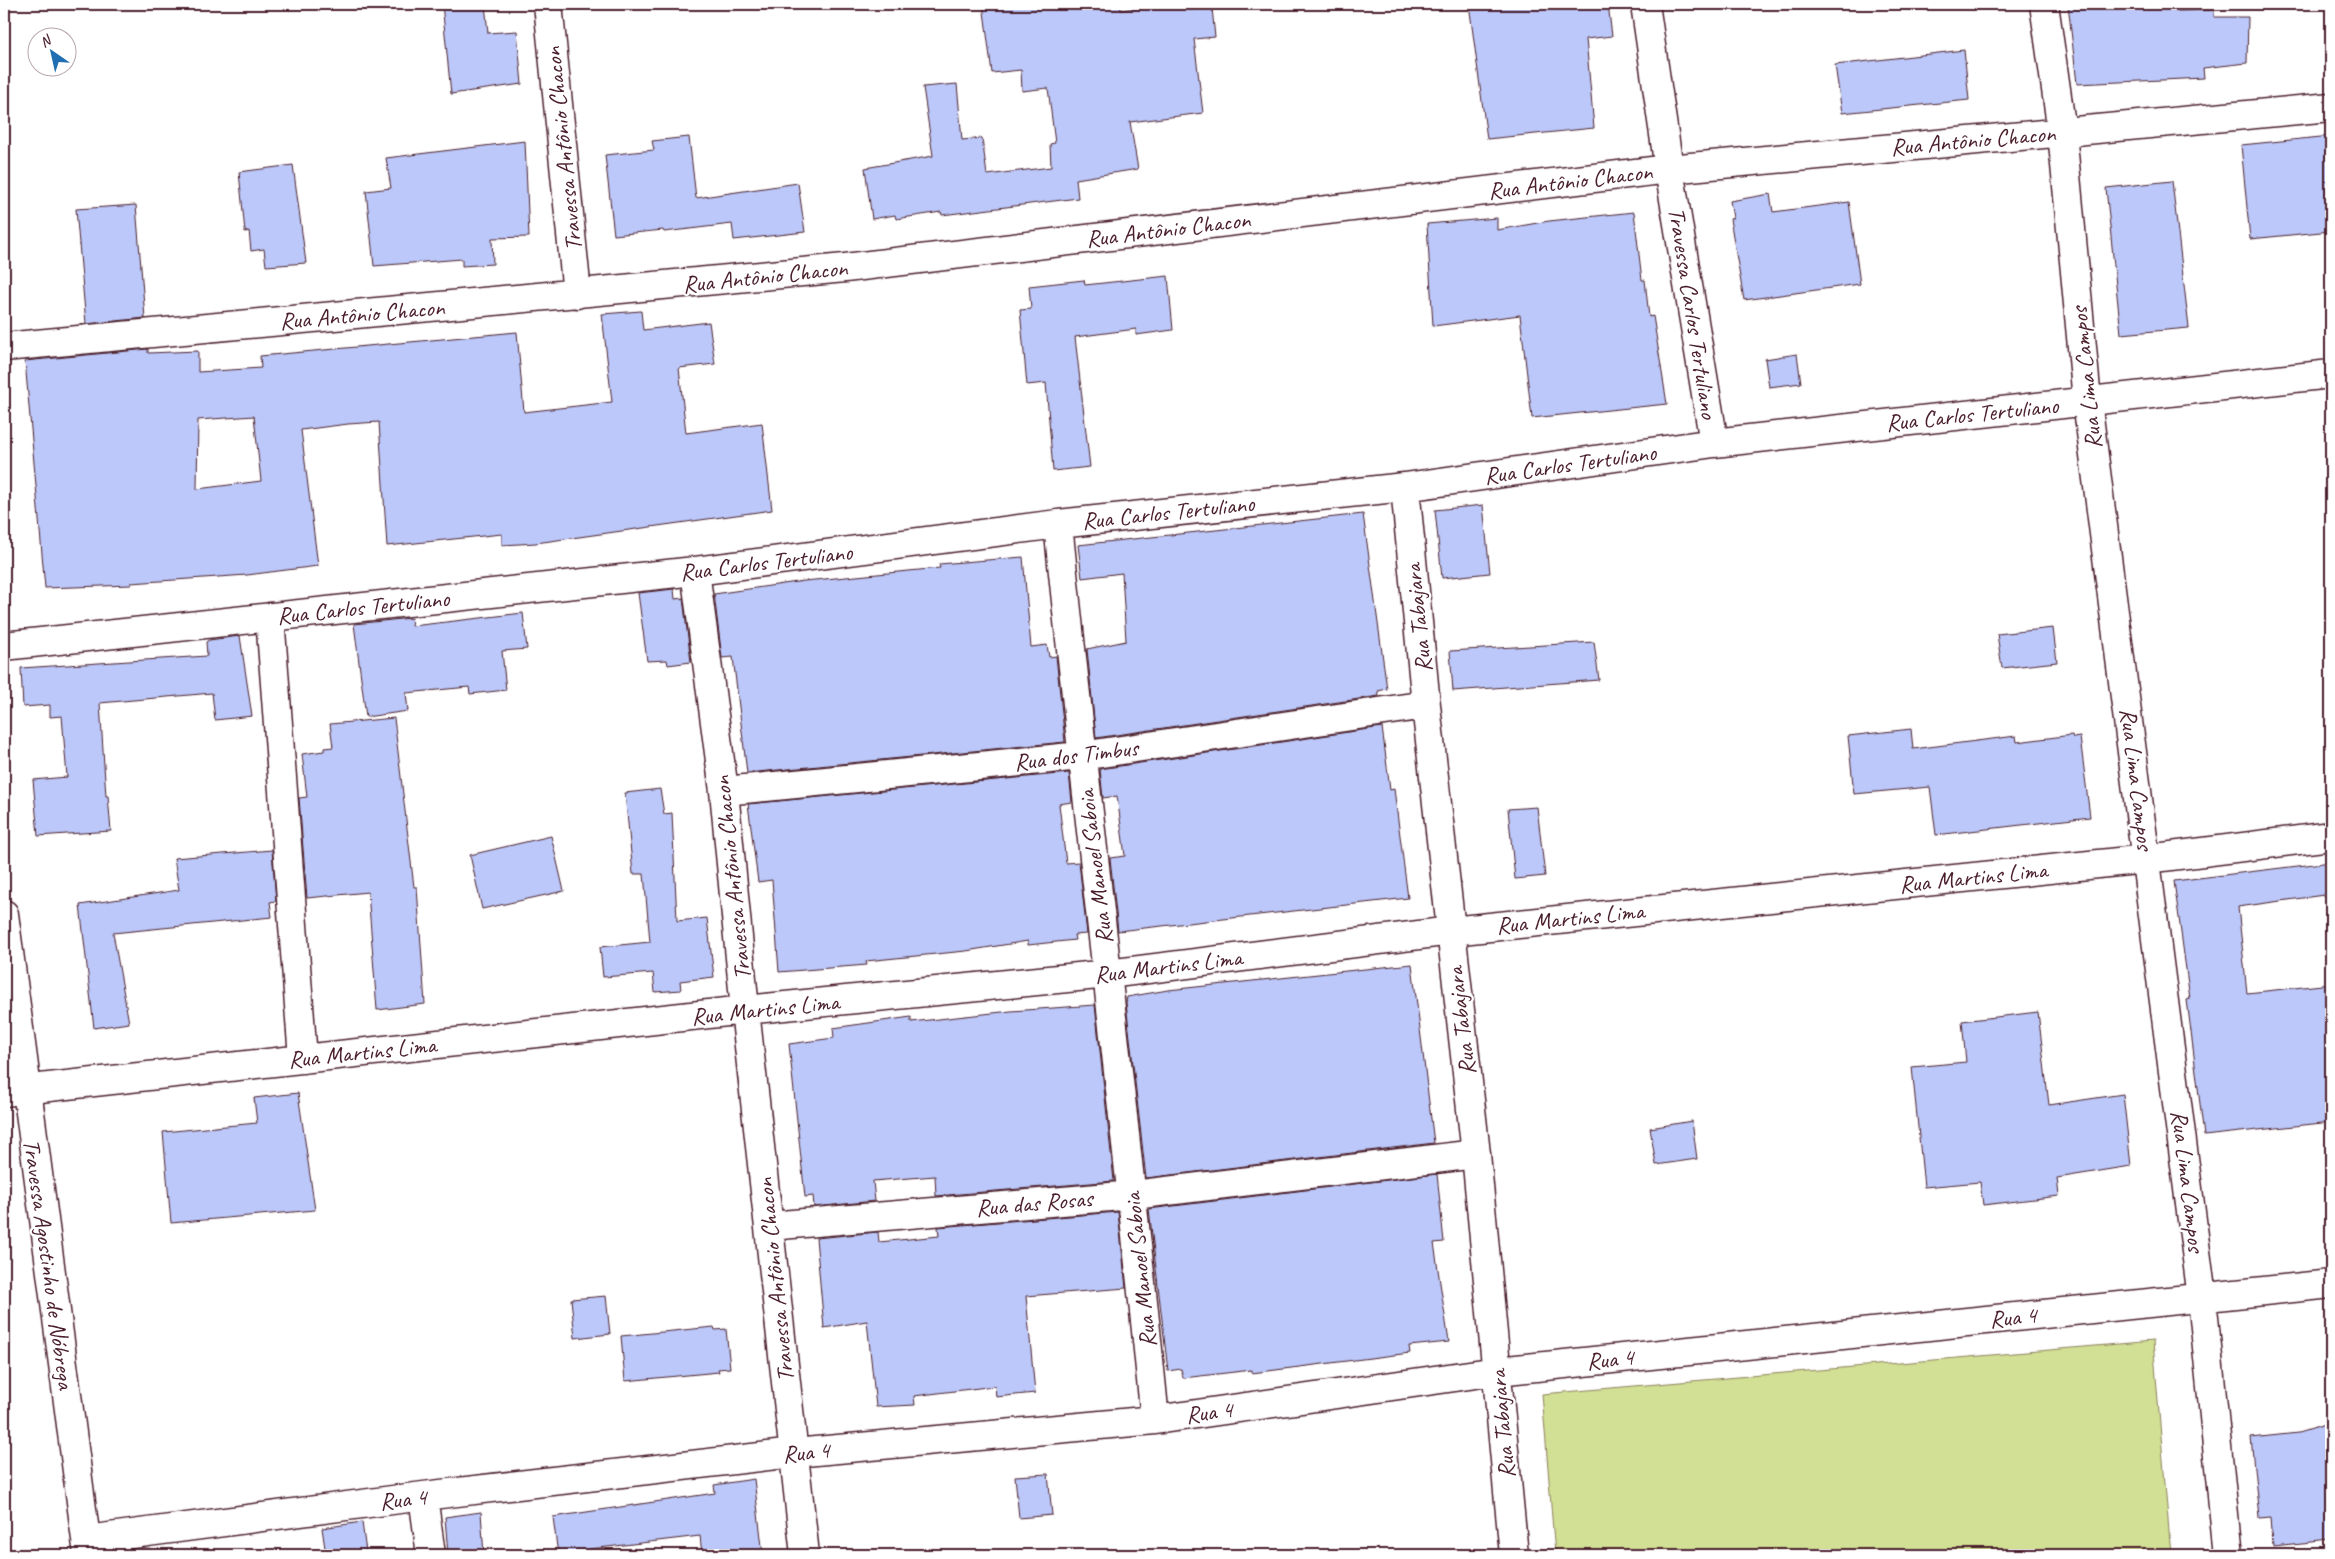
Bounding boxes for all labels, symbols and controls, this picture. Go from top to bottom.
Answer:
north arrow [28,28,78,78]
text: N [37,31,55,51]
street label: Travessa Antônio Chacon [537,44,589,252]
street label: Rua Antônio Chacon [1889,118,2058,162]
street label: Rua Antônio Chacon [1486,156,1655,206]
street label: Rua Antônio Chacon [1084,204,1253,254]
street label: Travessa Carlos Tertuliano [1661,205,1725,422]
street label: Rua Antônio Chacon [681,252,850,300]
street label: Rua Antônio Chacon [278,292,447,336]
street label: Rua Lima Campos [2063,303,2108,450]
street label: Rua Carlos Tertuliano [1884,390,2061,438]
street label: Rua Carlos Tertuliano [1482,437,1659,491]
street label: Rua Carlos Tertuliano [1080,488,1257,536]
street label: Rua Carlos Tertuliano [678,536,855,587]
street label: Rua Tabajara [1397,560,1439,674]
street label: Rua Carlos Tertuliano [275,583,452,631]
street label: Rua Lima Campos [2113,706,2161,854]
street label: Rua dos Timbus [1012,732,1142,777]
street label: Travessa Antônio Chacon [706,773,758,981]
street label: Rua Manoel Saboia [1070,786,1119,946]
street label: Rua Martins Lima [1897,854,2051,900]
street label: Rua Martins Lima [1494,895,1648,941]
street label: Rua Martins Lima [1092,942,1246,990]
street label: Rua Tabajara [1439,963,1483,1077]
street label: Rua Martins Lima [689,986,843,1032]
street label: Rua Martins Lima [286,1029,440,1075]
street label: Rua Lima Campos [2164,1108,2212,1256]
street label: Travessa Agostinho de Nóbrega [17,1137,82,1392]
street label: Travessa Antônio Chacon [749,1175,801,1383]
street label: Rua das Rosas [974,1183,1096,1223]
street label: Rua Manoel Saboia [1117,1189,1163,1349]
street label: Rua 4 [1988,1299,2040,1334]
street label: Rua 4 [1585,1341,1637,1376]
street label: Rua Tabajara [1482,1366,1522,1479]
street label: Rua 4 [1184,1394,1237,1430]
street label: Rua 4 [781,1434,833,1469]
street label: Rua 4 [378,1481,430,1517]

